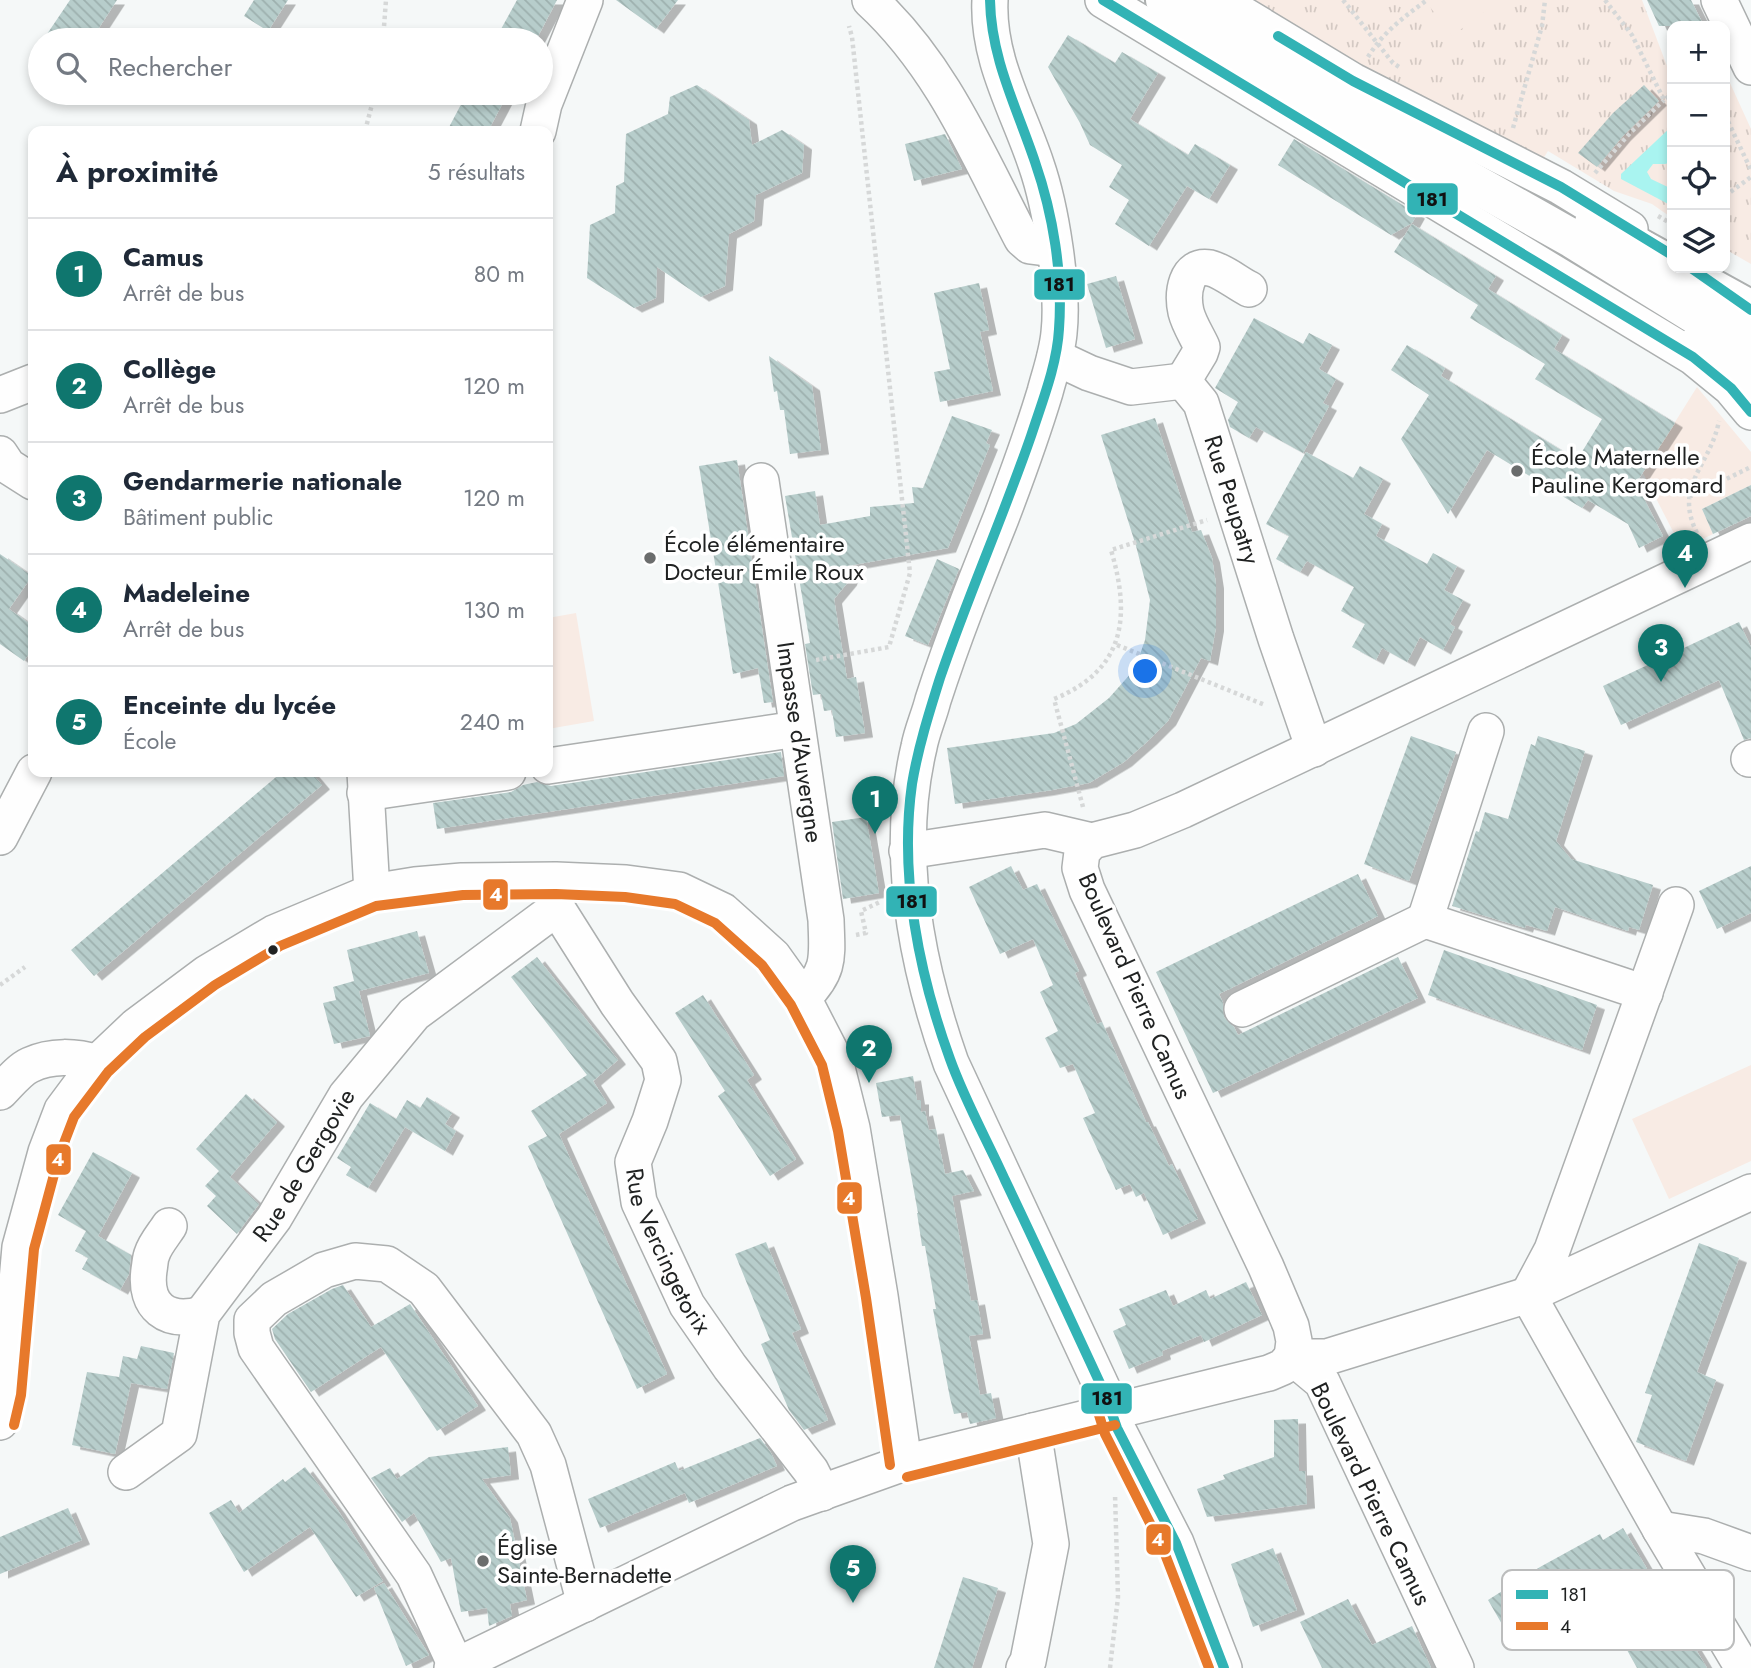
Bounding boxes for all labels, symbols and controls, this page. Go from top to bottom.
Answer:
map controls [1667,21,1730,273]
button: + [1667,21,1730,84]
search box [28,28,553,105]
icon: search [52,48,90,86]
text: Rechercher [108,48,232,86]
button: − [1667,84,1730,147]
button: locate [1667,147,1730,210]
text: À proximité [56,150,219,193]
text: 5 résultats [428,155,525,189]
line badge: 181 [1406,182,1459,216]
text: 181 [1416,186,1448,213]
button: layers [1667,210,1730,273]
text: Camus [123,238,203,276]
text: 1 [73,257,85,291]
text: 80 m [474,257,525,291]
line badge: 181 [1033,268,1086,301]
text: 181 [1043,271,1075,298]
text: Arrêt de bus [123,276,244,310]
text: Collège [123,350,216,388]
text: 2 [71,369,87,403]
text: 120 m [463,369,525,403]
text: Arrêt de bus [123,388,244,422]
street label: Rue Peupatry [1195,431,1269,569]
place label: École Maternelle Pauline Kergomard [1531,439,1724,502]
text: Gendarmerie nationale [123,462,402,500]
marker: École Maternelle Pauline Kergomard [1509,463,1525,479]
text: 3 [72,481,86,515]
text: 120 m [463,481,525,515]
text: Bâtiment public [123,500,273,534]
place label: École élémentaire Docteur Émile Roux [664,526,864,589]
pin: 4 [1662,530,1708,588]
marker: École élémentaire Docteur Émile Roux [642,550,658,566]
text: Madeleine [123,574,250,612]
text: 4 [71,593,87,627]
text: 130 m [463,593,525,627]
text: Arrêt de bus [123,612,244,646]
pin: 3 [1638,624,1684,682]
street label: Impasse d'Auvergne [768,639,832,845]
your location [1128,654,1162,688]
text: Enceinte du lycée [123,686,336,724]
text: 5 [72,705,86,739]
text: 240 m [460,705,525,739]
text: École [123,724,176,758]
pin: 1 [852,776,898,834]
street label: Boulevard Pierre Camus [1070,867,1201,1104]
line badge: 4 [482,878,509,911]
text: 4 [489,881,503,908]
line badge: 181 [885,885,938,918]
text: 181 [896,888,928,915]
unlabelled marker [266,943,280,957]
pin: 2 [846,1025,892,1083]
street label: Rue de Gergovie [244,1082,364,1249]
line badge: 4 [45,1143,72,1176]
text: 4 [51,1146,65,1173]
street label: Rue Vercingetorix [617,1166,721,1342]
line badge: 4 [836,1181,863,1215]
text: 4 [842,1185,856,1212]
street label: Boulevard Pierre Camus [1302,1376,1441,1611]
line badge: 181 [1080,1382,1133,1415]
text: 181 [1091,1385,1123,1412]
line badge: 4 [1145,1523,1172,1556]
text: 4 [1151,1526,1165,1553]
place label: Église Sainte-Bernadette [497,1529,672,1592]
pin: 5 [830,1545,876,1603]
marker: Église Sainte-Bernadette [475,1553,491,1569]
legend [1502,1570,1734,1650]
text: 181 [1560,1581,1587,1608]
text: 4 [1560,1613,1571,1640]

